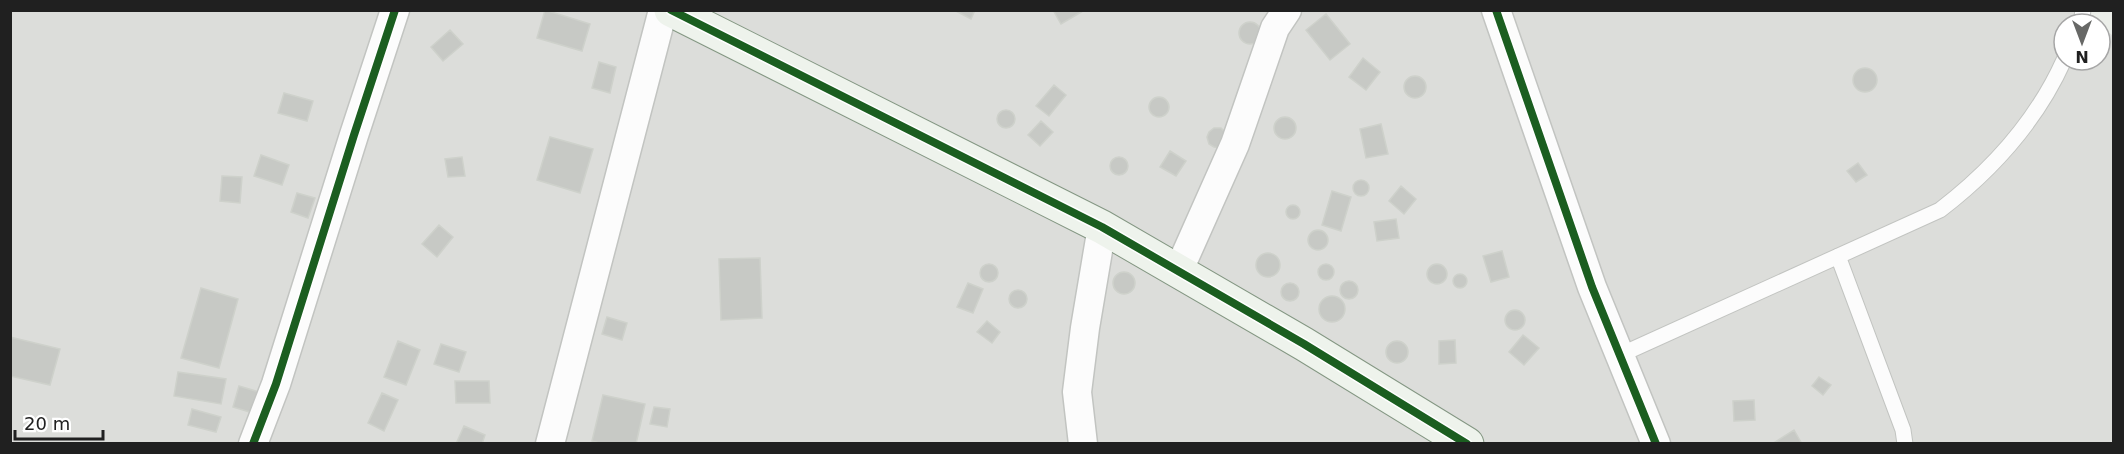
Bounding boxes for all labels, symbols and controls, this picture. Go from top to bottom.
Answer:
north arrow [2052,12,2112,72]
text: N [2075,47,2089,66]
scale bar [15,403,104,441]
text: 20 m [24,413,70,434]

